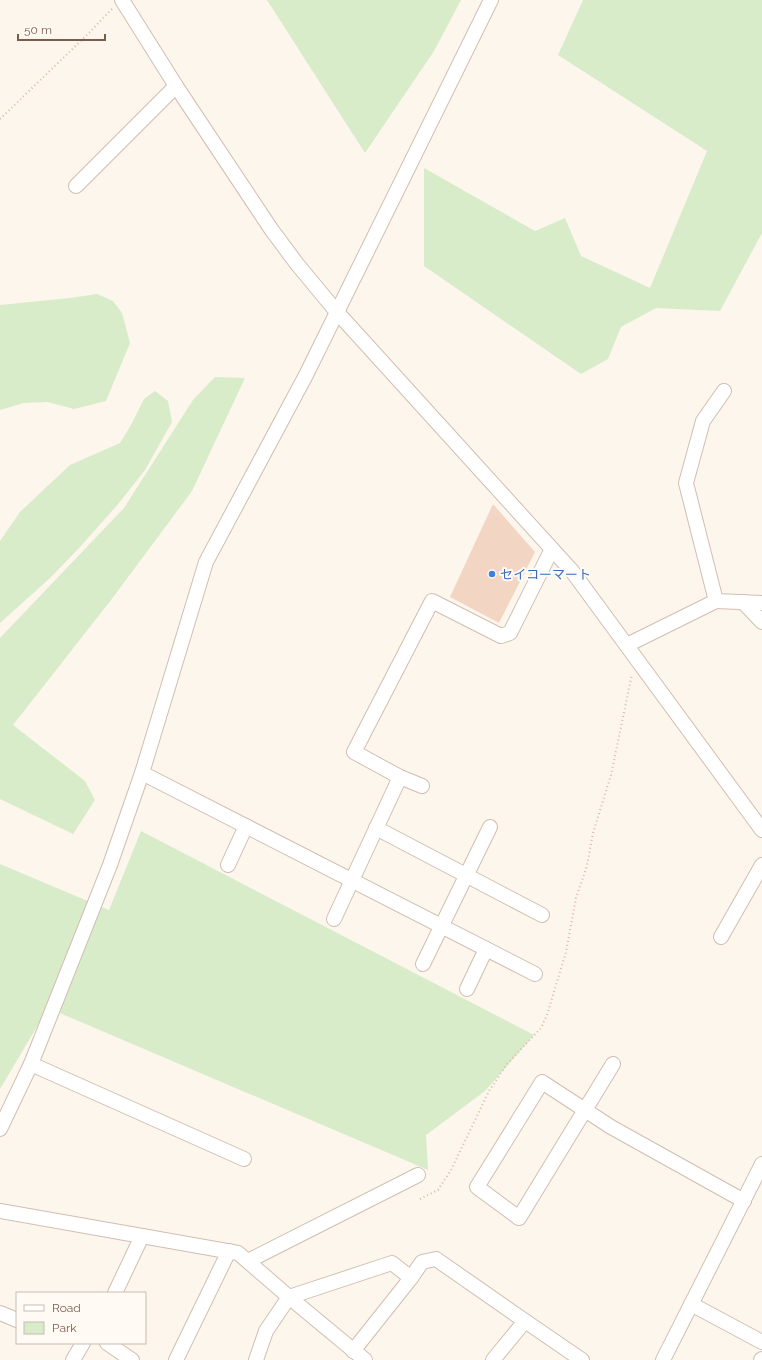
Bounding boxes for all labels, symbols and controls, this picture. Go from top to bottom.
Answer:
scale bar [18,16,105,42]
text: 50 m [24,23,52,37]
place label: セイコーマート [500,567,591,582]
marker: セイコーマート [487,569,497,579]
legend [16,1292,146,1344]
text: Road [52,1301,81,1315]
text: Park [52,1321,77,1335]

